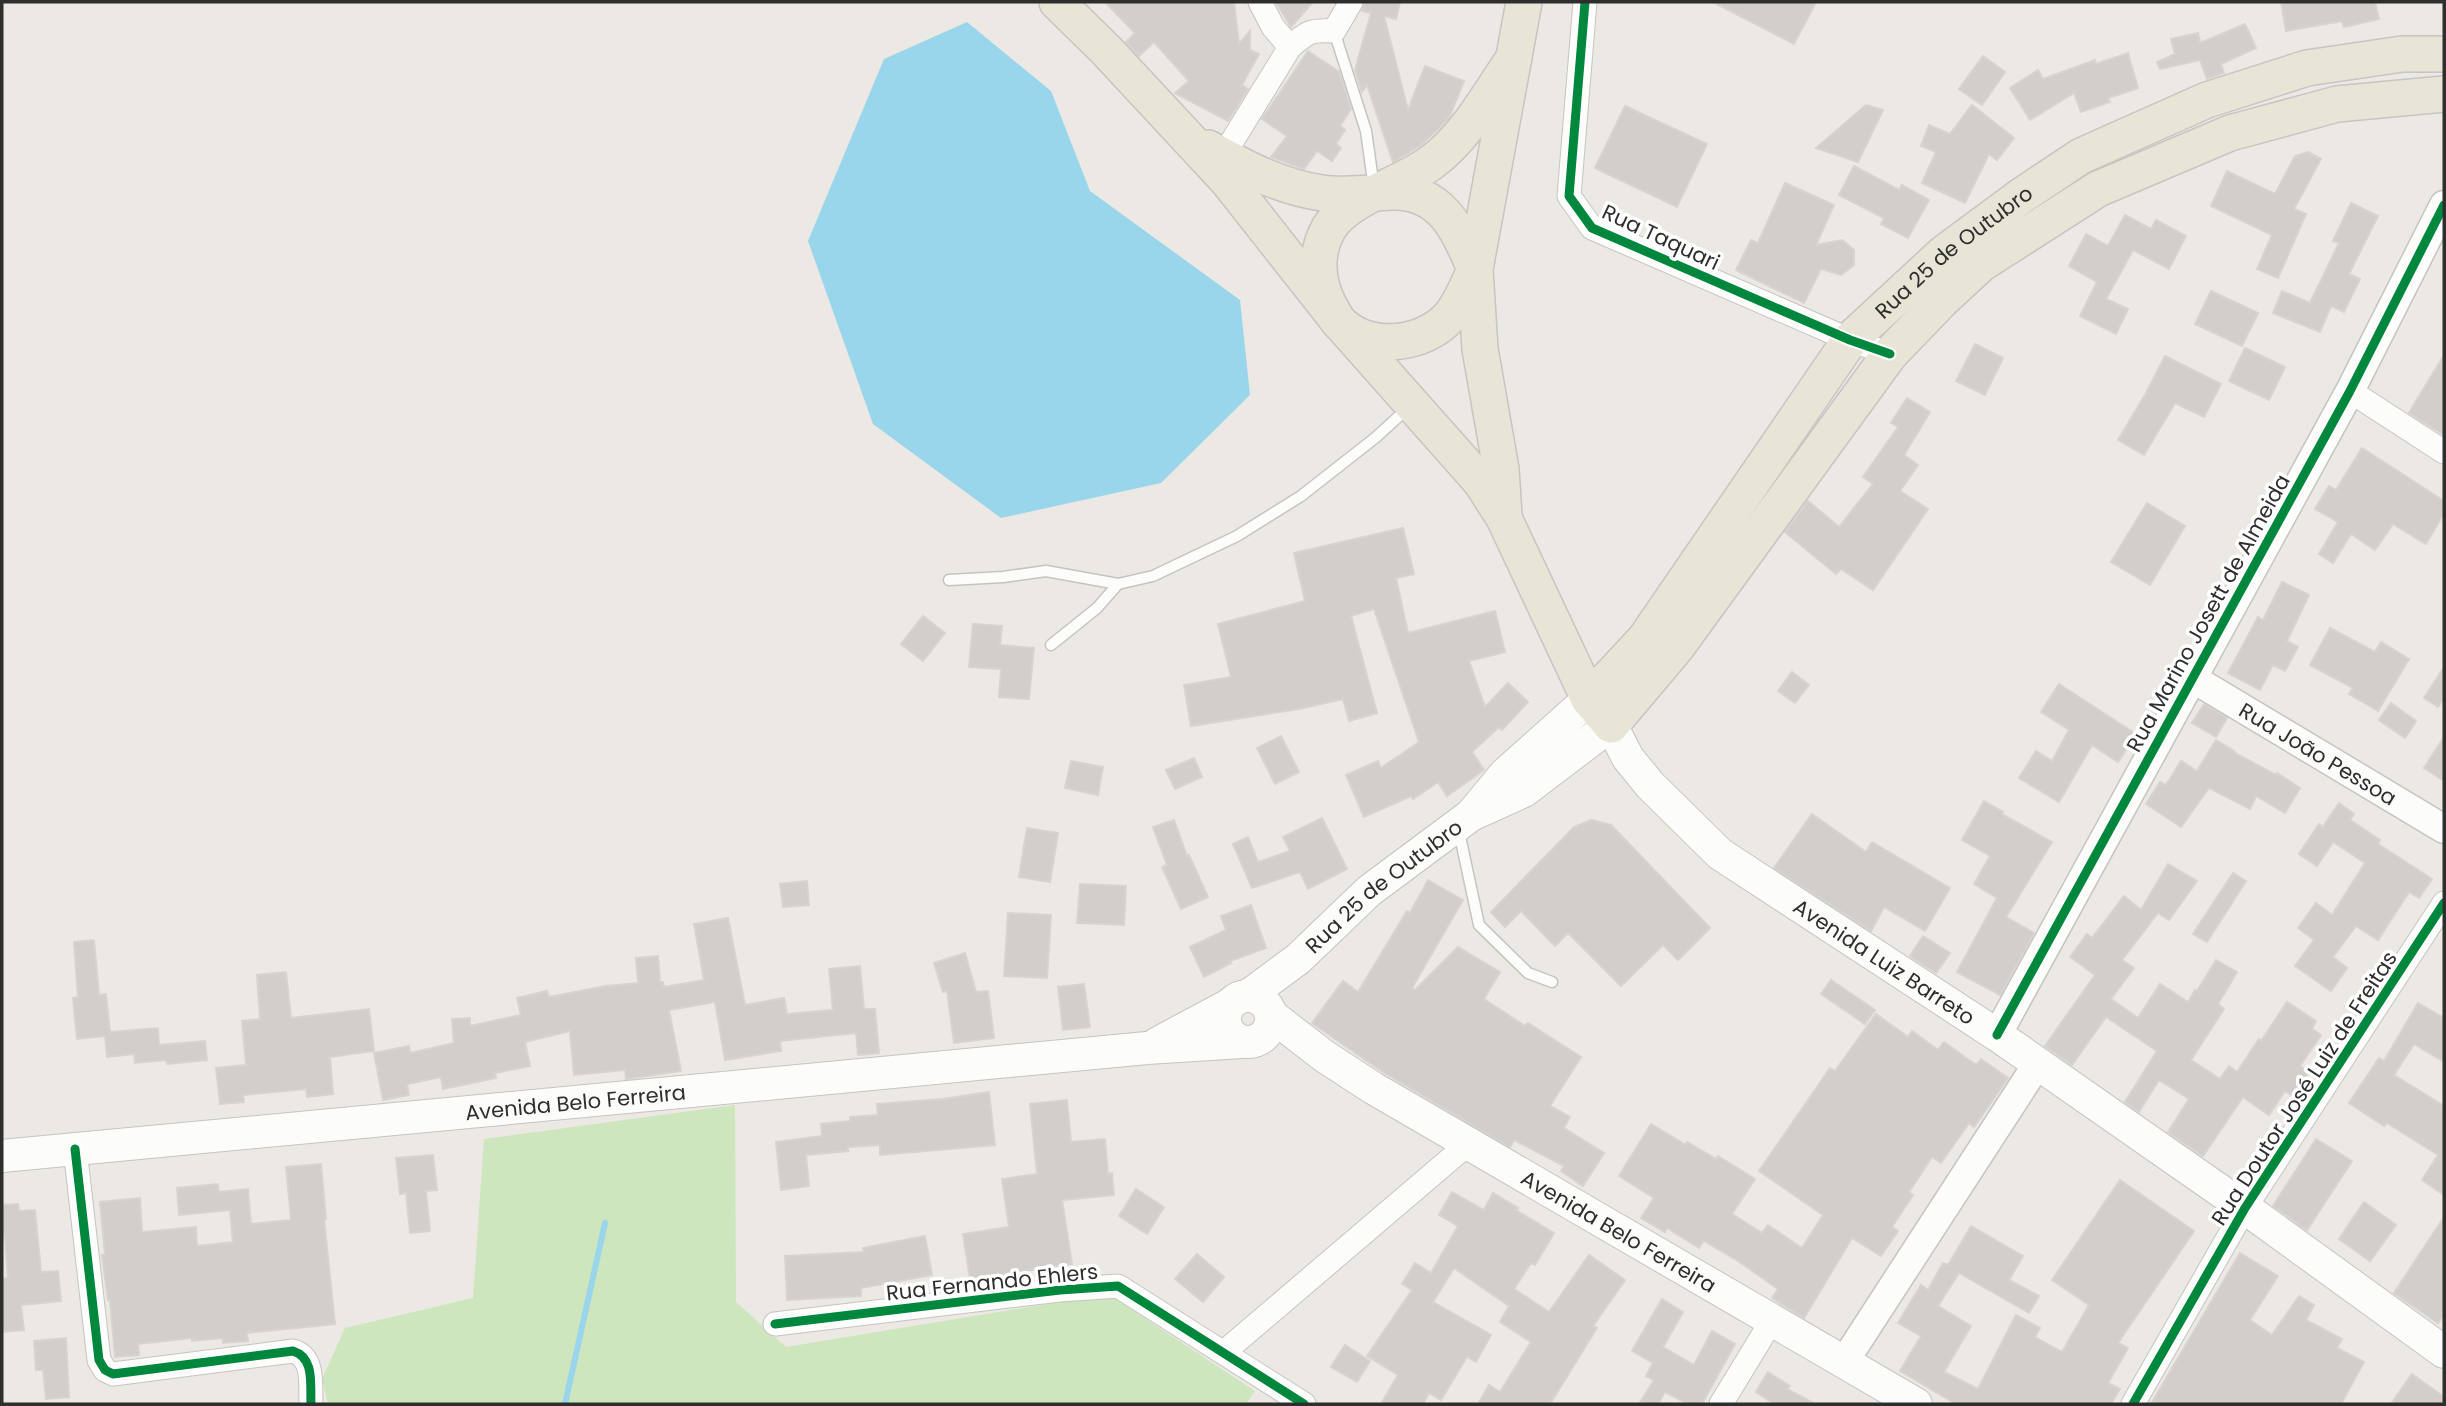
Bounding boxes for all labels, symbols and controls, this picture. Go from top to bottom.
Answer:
street label: Rua 25 de Outubro [1868,178,2038,325]
street label: Rua Taquari [1598,197,1724,277]
street label: Rua Marino Josett de Almeida [2119,469,2297,757]
street label: Rua João Pessoa [2234,695,2402,812]
street label: Rua 25 de Outubro [1299,812,1468,959]
street label: Avenida Luiz Barreto [1788,891,1981,1031]
street label: Rua Doutor José Luiz de Freitas [2204,945,2404,1231]
street label: Avenida Belo Ferreira [464,1077,687,1127]
street label: Avenida Belo Ferreira [1516,1163,1722,1299]
street label: Rua Fernando Ehlers [885,1256,1099,1308]

